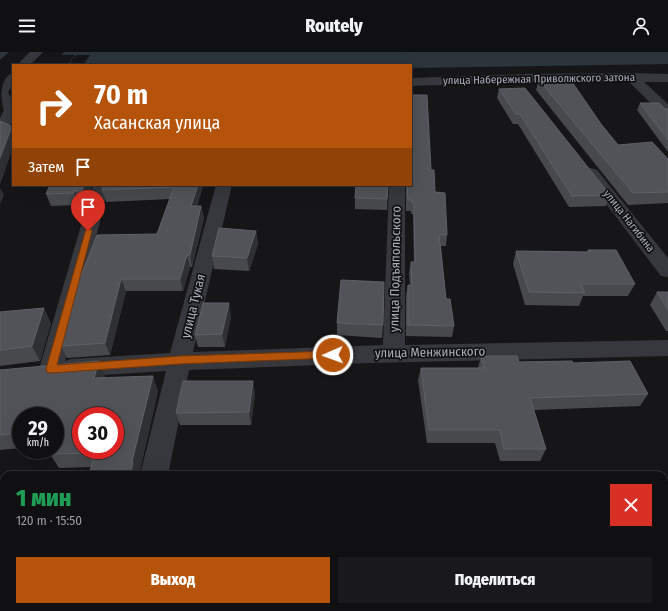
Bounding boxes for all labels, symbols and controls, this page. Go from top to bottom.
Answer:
icon: menu [16,15,38,37]
text: Routely [305,15,363,37]
icon: person [630,15,652,37]
street label: улица Набережная Приволжского затона [443,71,635,87]
text: 70 m [94,78,148,111]
icon: right [28,80,80,132]
text: Хасанская улица [94,112,220,134]
icon: arrive [72,156,94,178]
text: Затем [28,158,64,176]
street label: улица Нагибина [601,187,657,255]
pin [71,190,105,231]
icon: arrive [77,196,99,218]
street label: улица Подъяпольского [386,206,404,332]
street label: улица Тукая [178,272,208,340]
position arrow [312,334,354,376]
street label: улица Менжинского [375,344,485,360]
speed limit sign: 30 [72,407,124,459]
text: 29 [28,416,48,440]
text: km/h [27,437,49,449]
text: 1 мин [16,484,71,512]
button: close [610,484,652,526]
text: 120 m · 15:50 [16,513,82,528]
button: Выход [16,557,330,603]
button: Поделиться [338,557,652,603]

